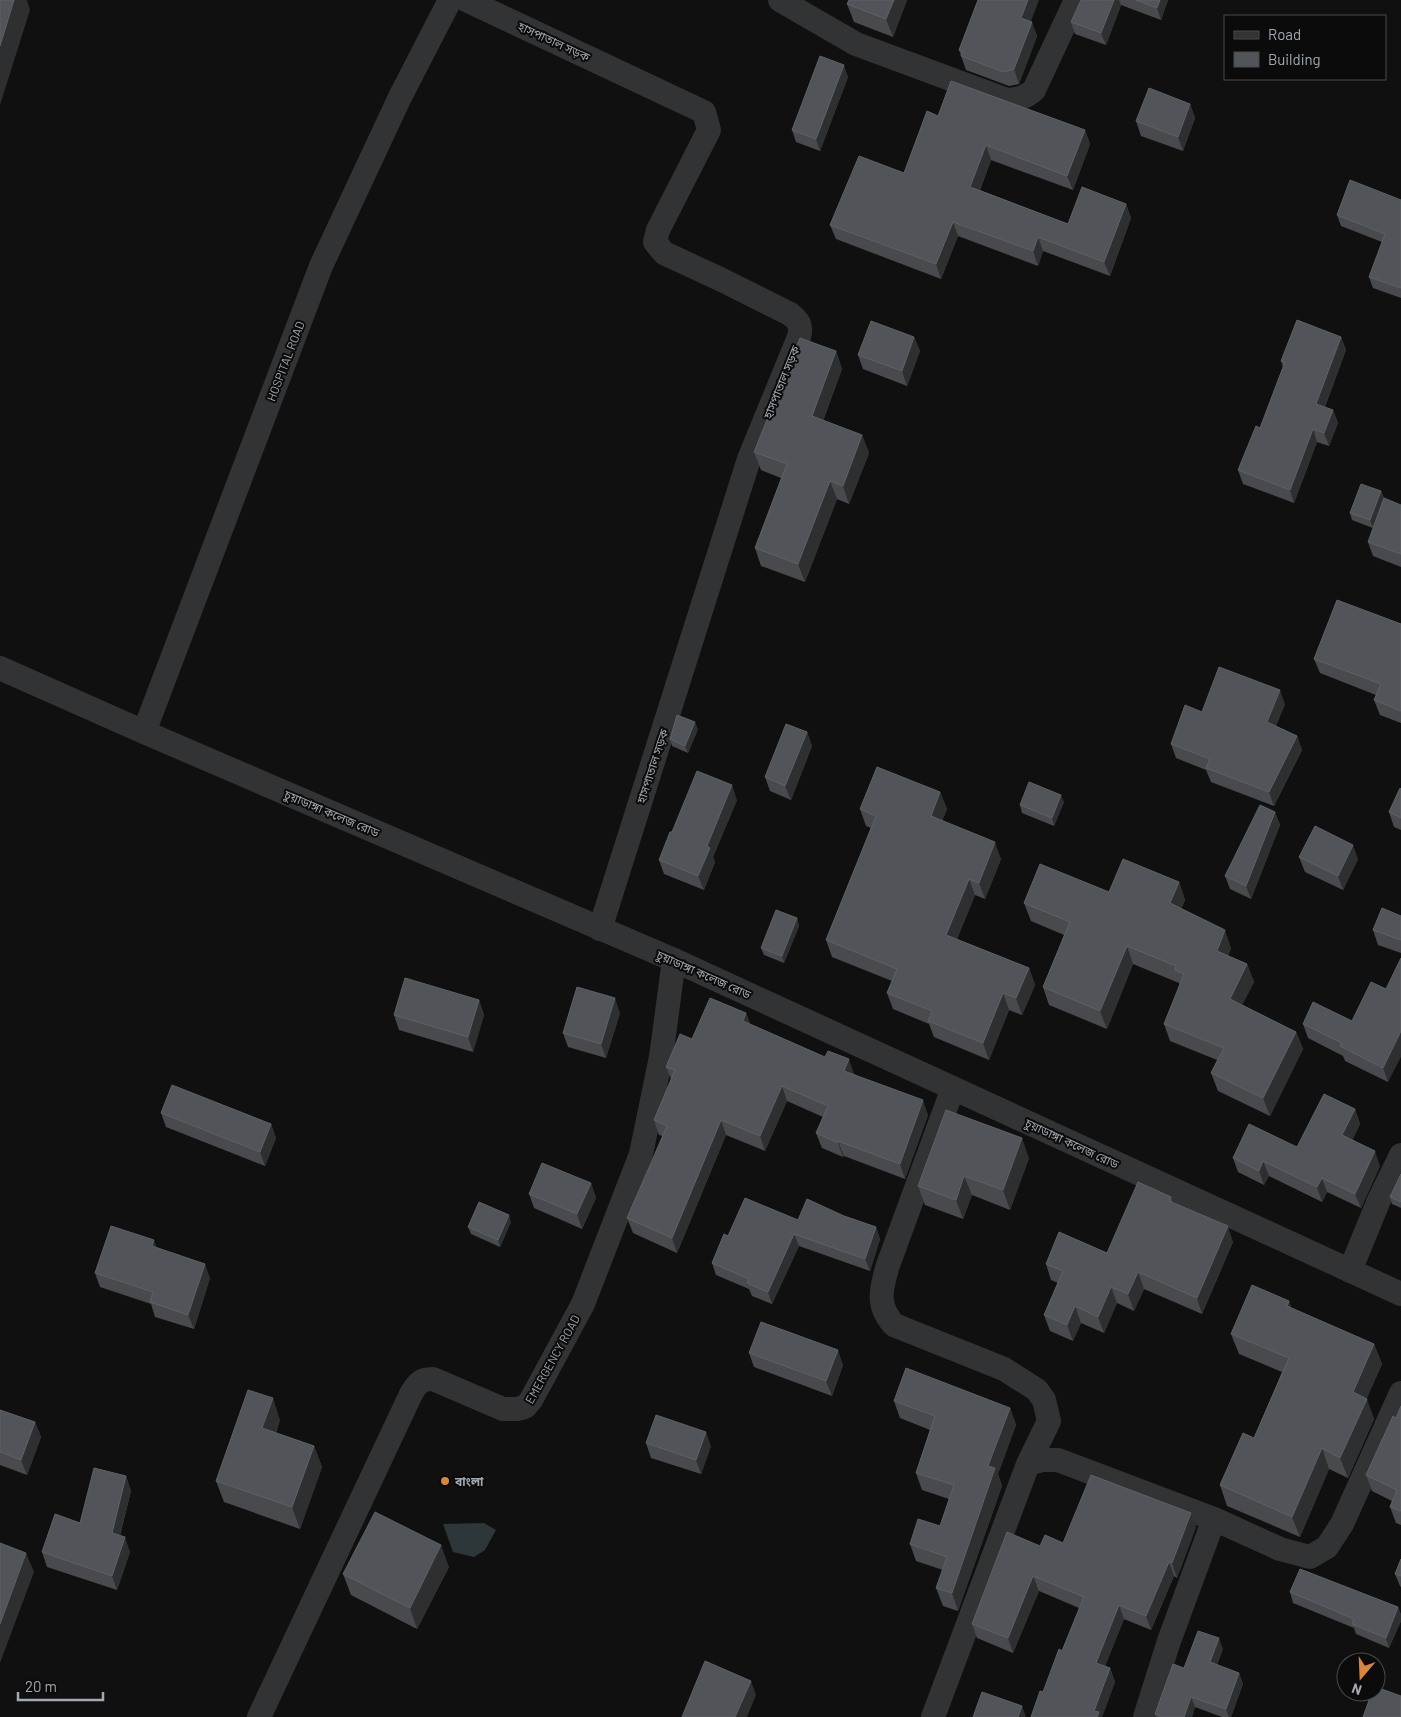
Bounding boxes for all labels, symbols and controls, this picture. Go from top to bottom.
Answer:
legend [1224,15,1386,80]
street label: হাসপাতাল সড়ক [515,18,592,65]
text: Road [1268,25,1301,43]
text: Building [1268,50,1321,68]
street label: HOSPITAL ROAD [263,319,307,403]
street label: হাসপাতাল সড়ক [760,343,803,422]
street label: হাসপাতাল সড়ক [633,727,672,806]
street label: চুয়াডাঙ্গা কলেজ রোড [281,786,382,842]
street label: চুয়াডাঙ্গা কলেজ রোড [653,947,754,1004]
street label: চুয়াডাঙ্গা কলেজ রোড [1021,1115,1121,1173]
street label: EMERGENCY ROAD [522,1312,582,1406]
place label: বাংলা [454,1474,484,1488]
marker: বাংলা [439,1475,451,1487]
north arrow [1336,1652,1386,1702]
scale bar [18,1670,102,1702]
text: 20 m [25,1677,57,1695]
text: N [1349,1680,1364,1699]

